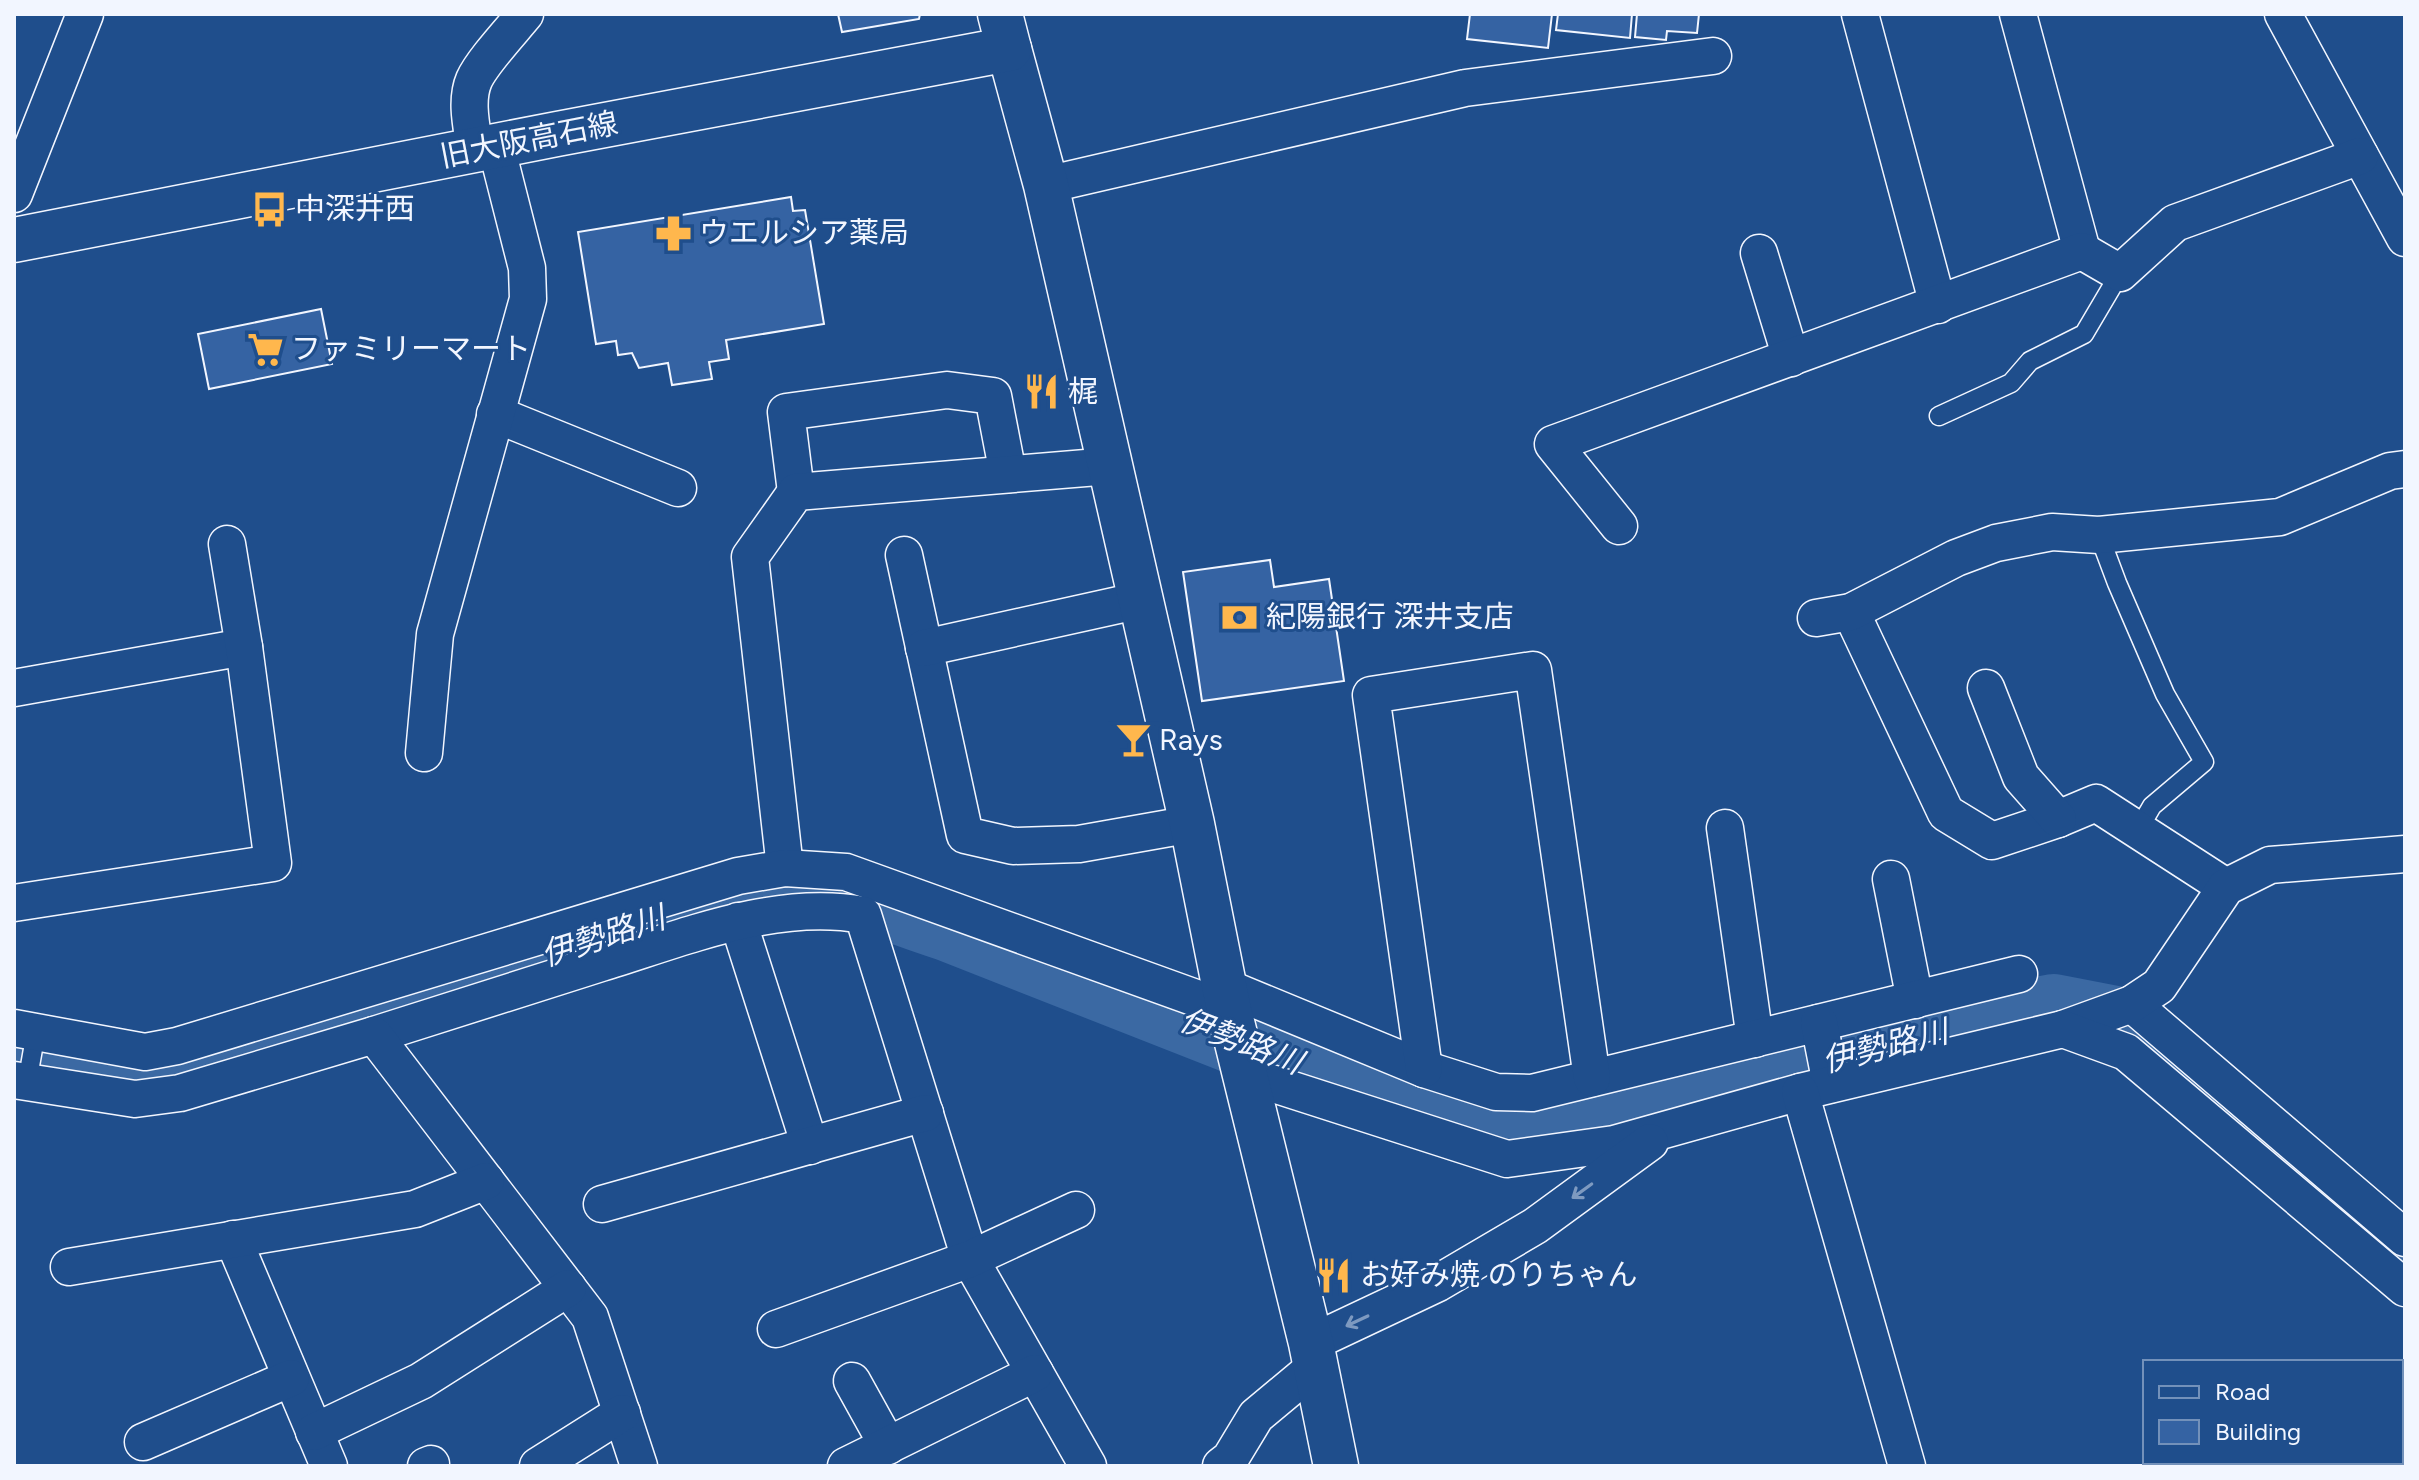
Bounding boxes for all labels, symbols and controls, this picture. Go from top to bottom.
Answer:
street label: 旧大阪高石線 [437,104,621,175]
bus stop icon: 中深井西 [250,190,288,228]
place label: 中深井西 [295,190,415,227]
pharmacy icon: ウエルシア薬局 [654,214,692,252]
place label: ウエルシア薬局 [699,214,909,251]
supermarket icon: ファミリーマート [246,330,284,368]
place label: ファミリーマート [291,330,531,367]
restaurant icon: 梶 [1023,373,1061,411]
place label: 梶 [1068,373,1098,410]
bank icon: 紀陽銀行 深井支店 [1221,598,1259,636]
place label: 紀陽銀行 深井支店 [1266,598,1513,635]
bar icon: Rays [1114,721,1152,759]
place label: Rays [1159,721,1223,758]
water label: 伊勢路川 [536,897,673,974]
water label: 伊勢路川 [1174,1000,1310,1083]
water label: 伊勢路川 [1818,1011,1955,1080]
one-way arrow [1571,1183,1593,1200]
restaurant icon: お好み焼 のりちゃん [1315,1256,1353,1294]
place label: お好み焼 のりちゃん [1360,1256,1637,1293]
one-way arrow [1346,1314,1370,1329]
legend [2143,1360,2403,1464]
text: Road [2215,1377,2270,1406]
text: Building [2215,1417,2301,1446]

